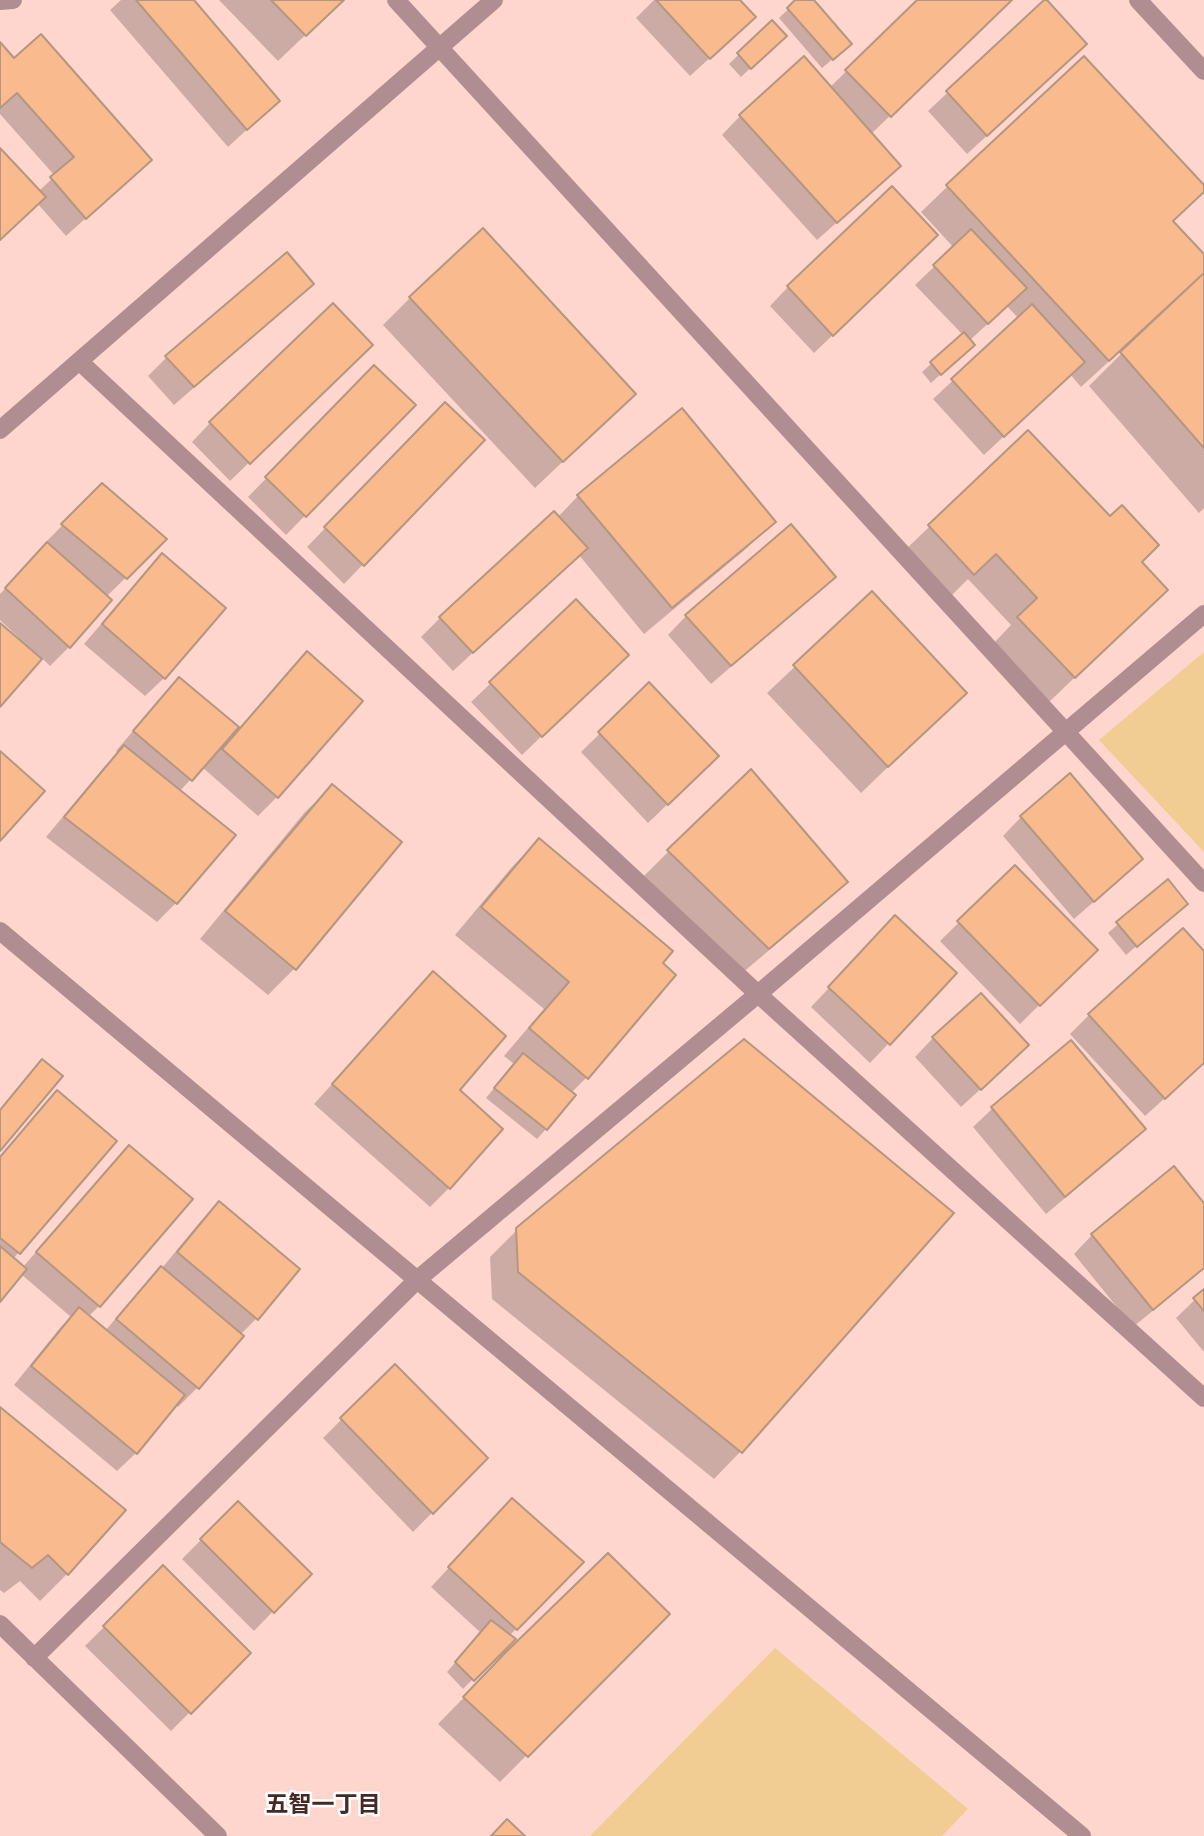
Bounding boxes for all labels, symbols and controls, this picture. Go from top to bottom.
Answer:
district label: 五智一丁目 [266,1790,380,1818]

